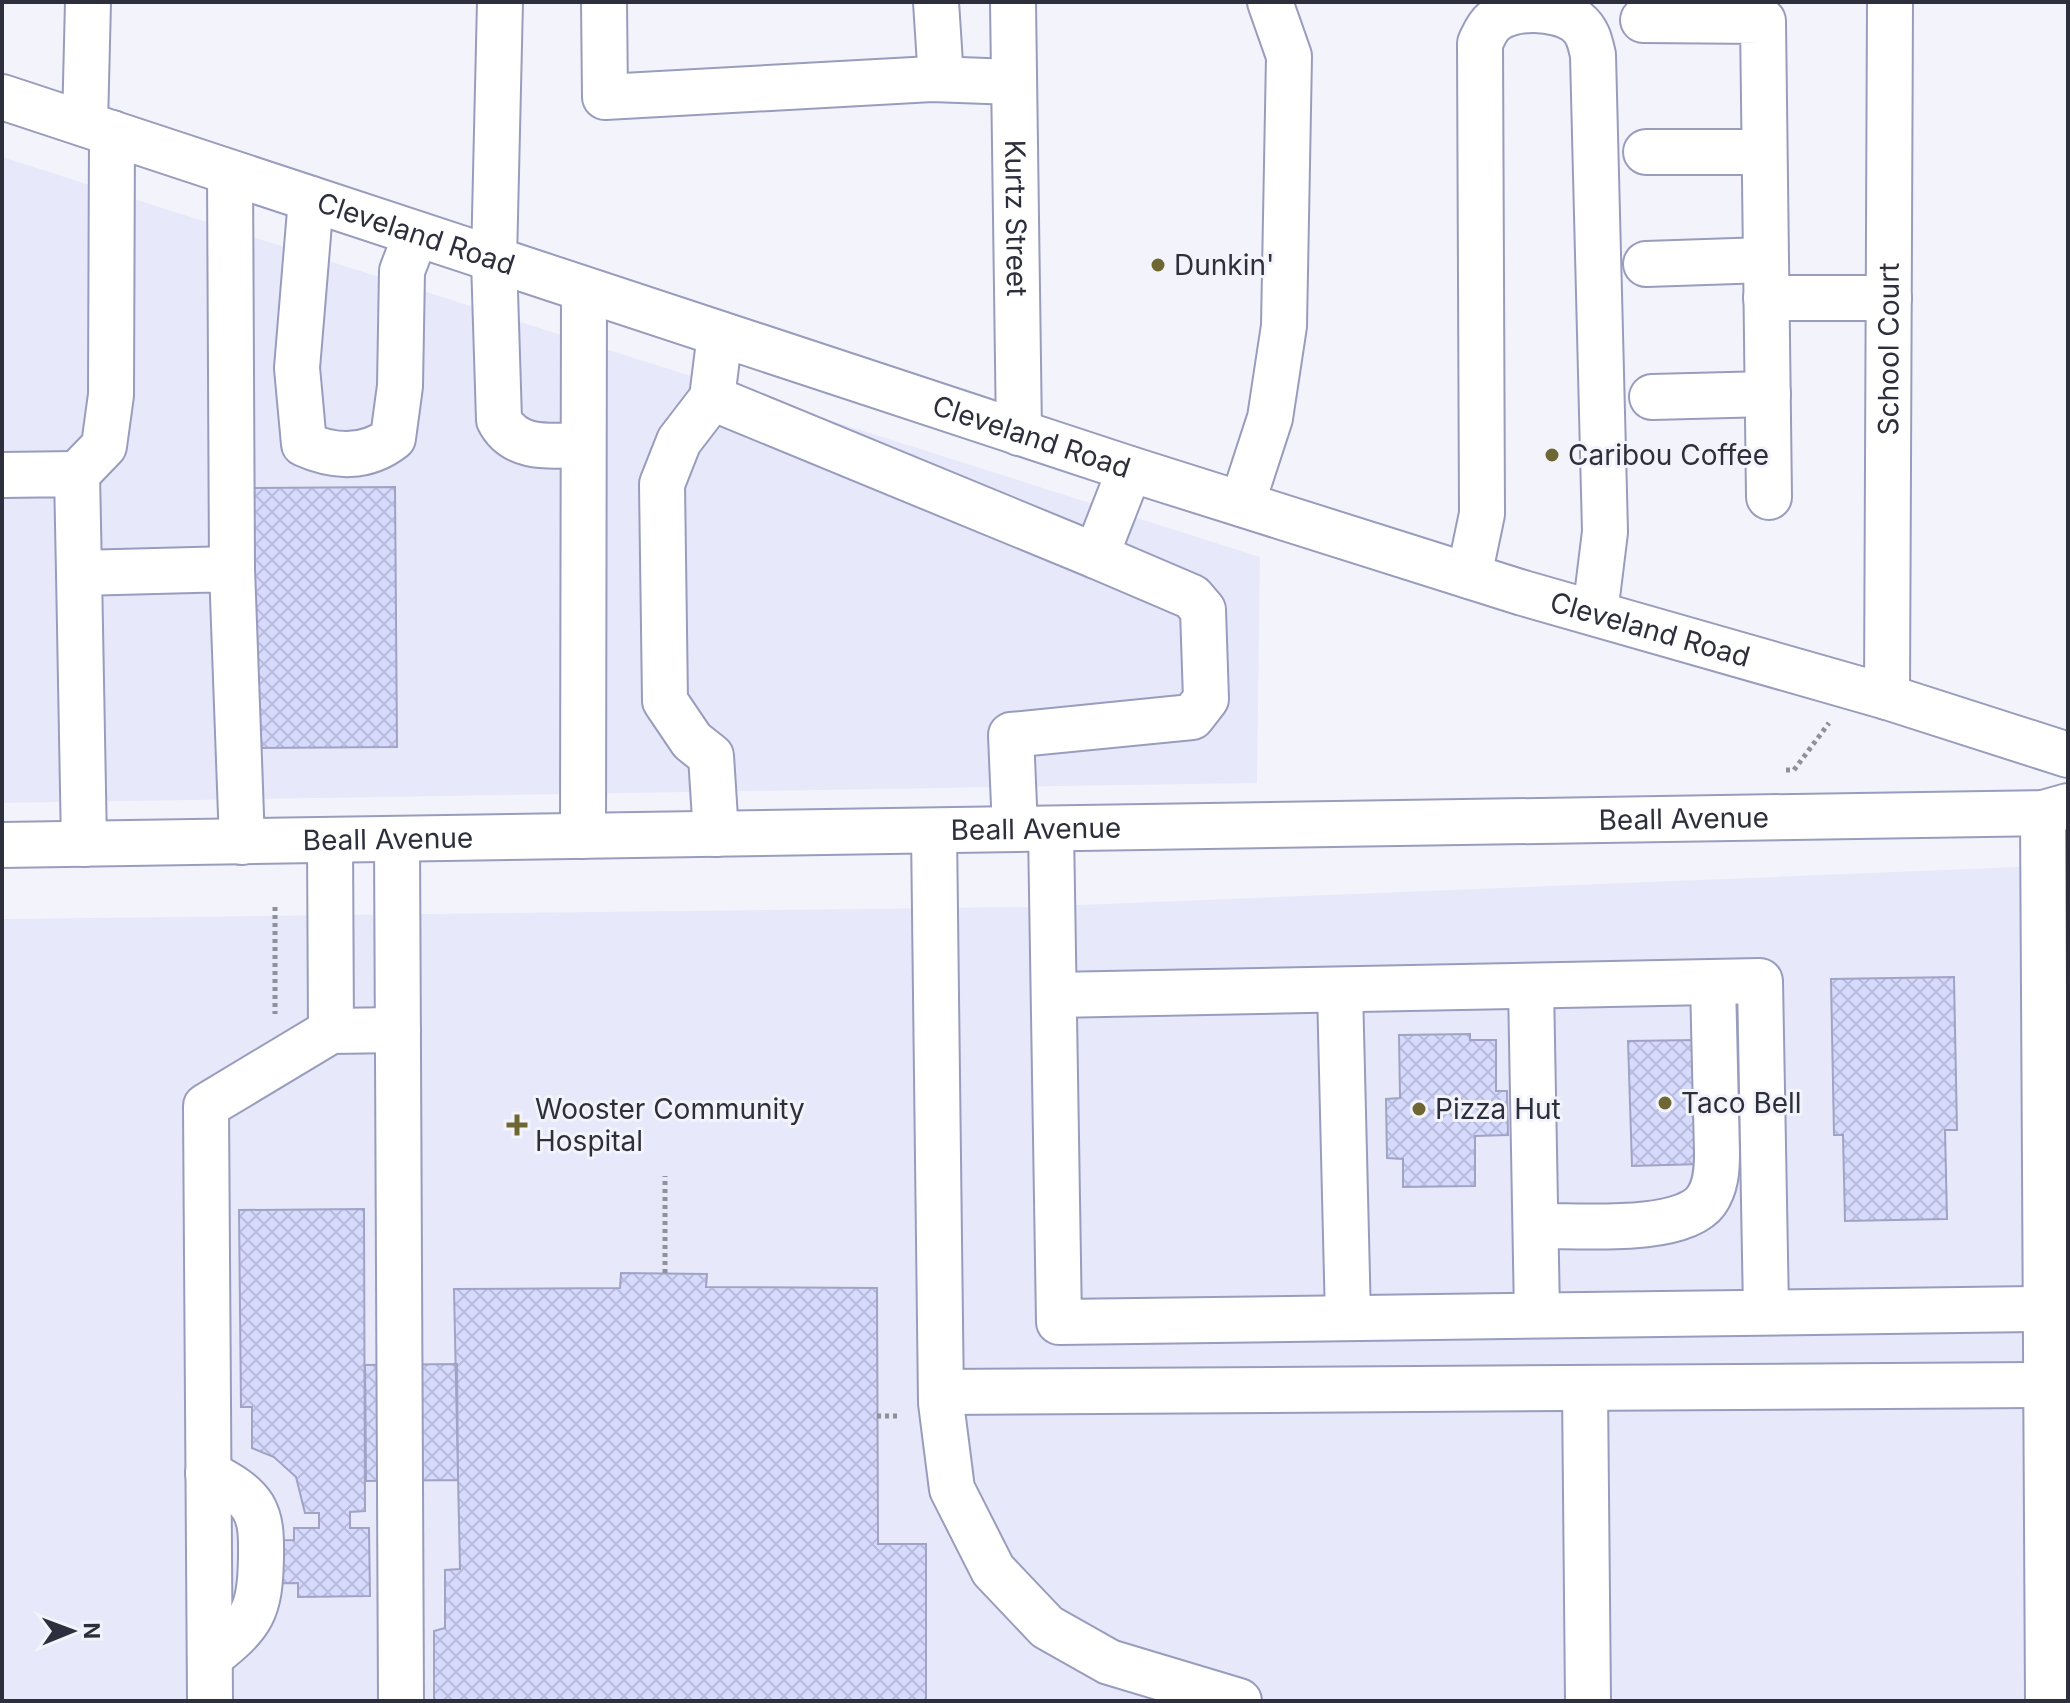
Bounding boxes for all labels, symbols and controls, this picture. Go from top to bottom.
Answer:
street label: Kurtz Street [998,139,1034,297]
street label: Cleveland Road [313,185,519,282]
place label: Dunkin' [1174,248,1274,282]
marker: Dunkin' [1149,256,1167,274]
street label: School Court [1871,263,1906,435]
street label: Cleveland Road [928,388,1135,485]
place label: Caribou Coffee [1568,438,1769,472]
marker: Caribou Coffee [1543,446,1561,464]
street label: Cleveland Road [1546,585,1754,674]
street label: Beall Avenue [1598,800,1769,837]
street label: Beall Avenue [950,810,1121,847]
street label: Beall Avenue [302,821,473,857]
place label: Taco Bell [1681,1086,1802,1120]
place label: Wooster Community Hospital [535,1092,805,1158]
place label: Pizza Hut [1435,1092,1561,1126]
marker: Taco Bell [1656,1094,1674,1112]
marker: Pizza Hut [1410,1100,1428,1118]
marker: Wooster Community Hospital [506,1114,528,1136]
north arrow [32,1591,112,1671]
text: N [79,1622,105,1639]

